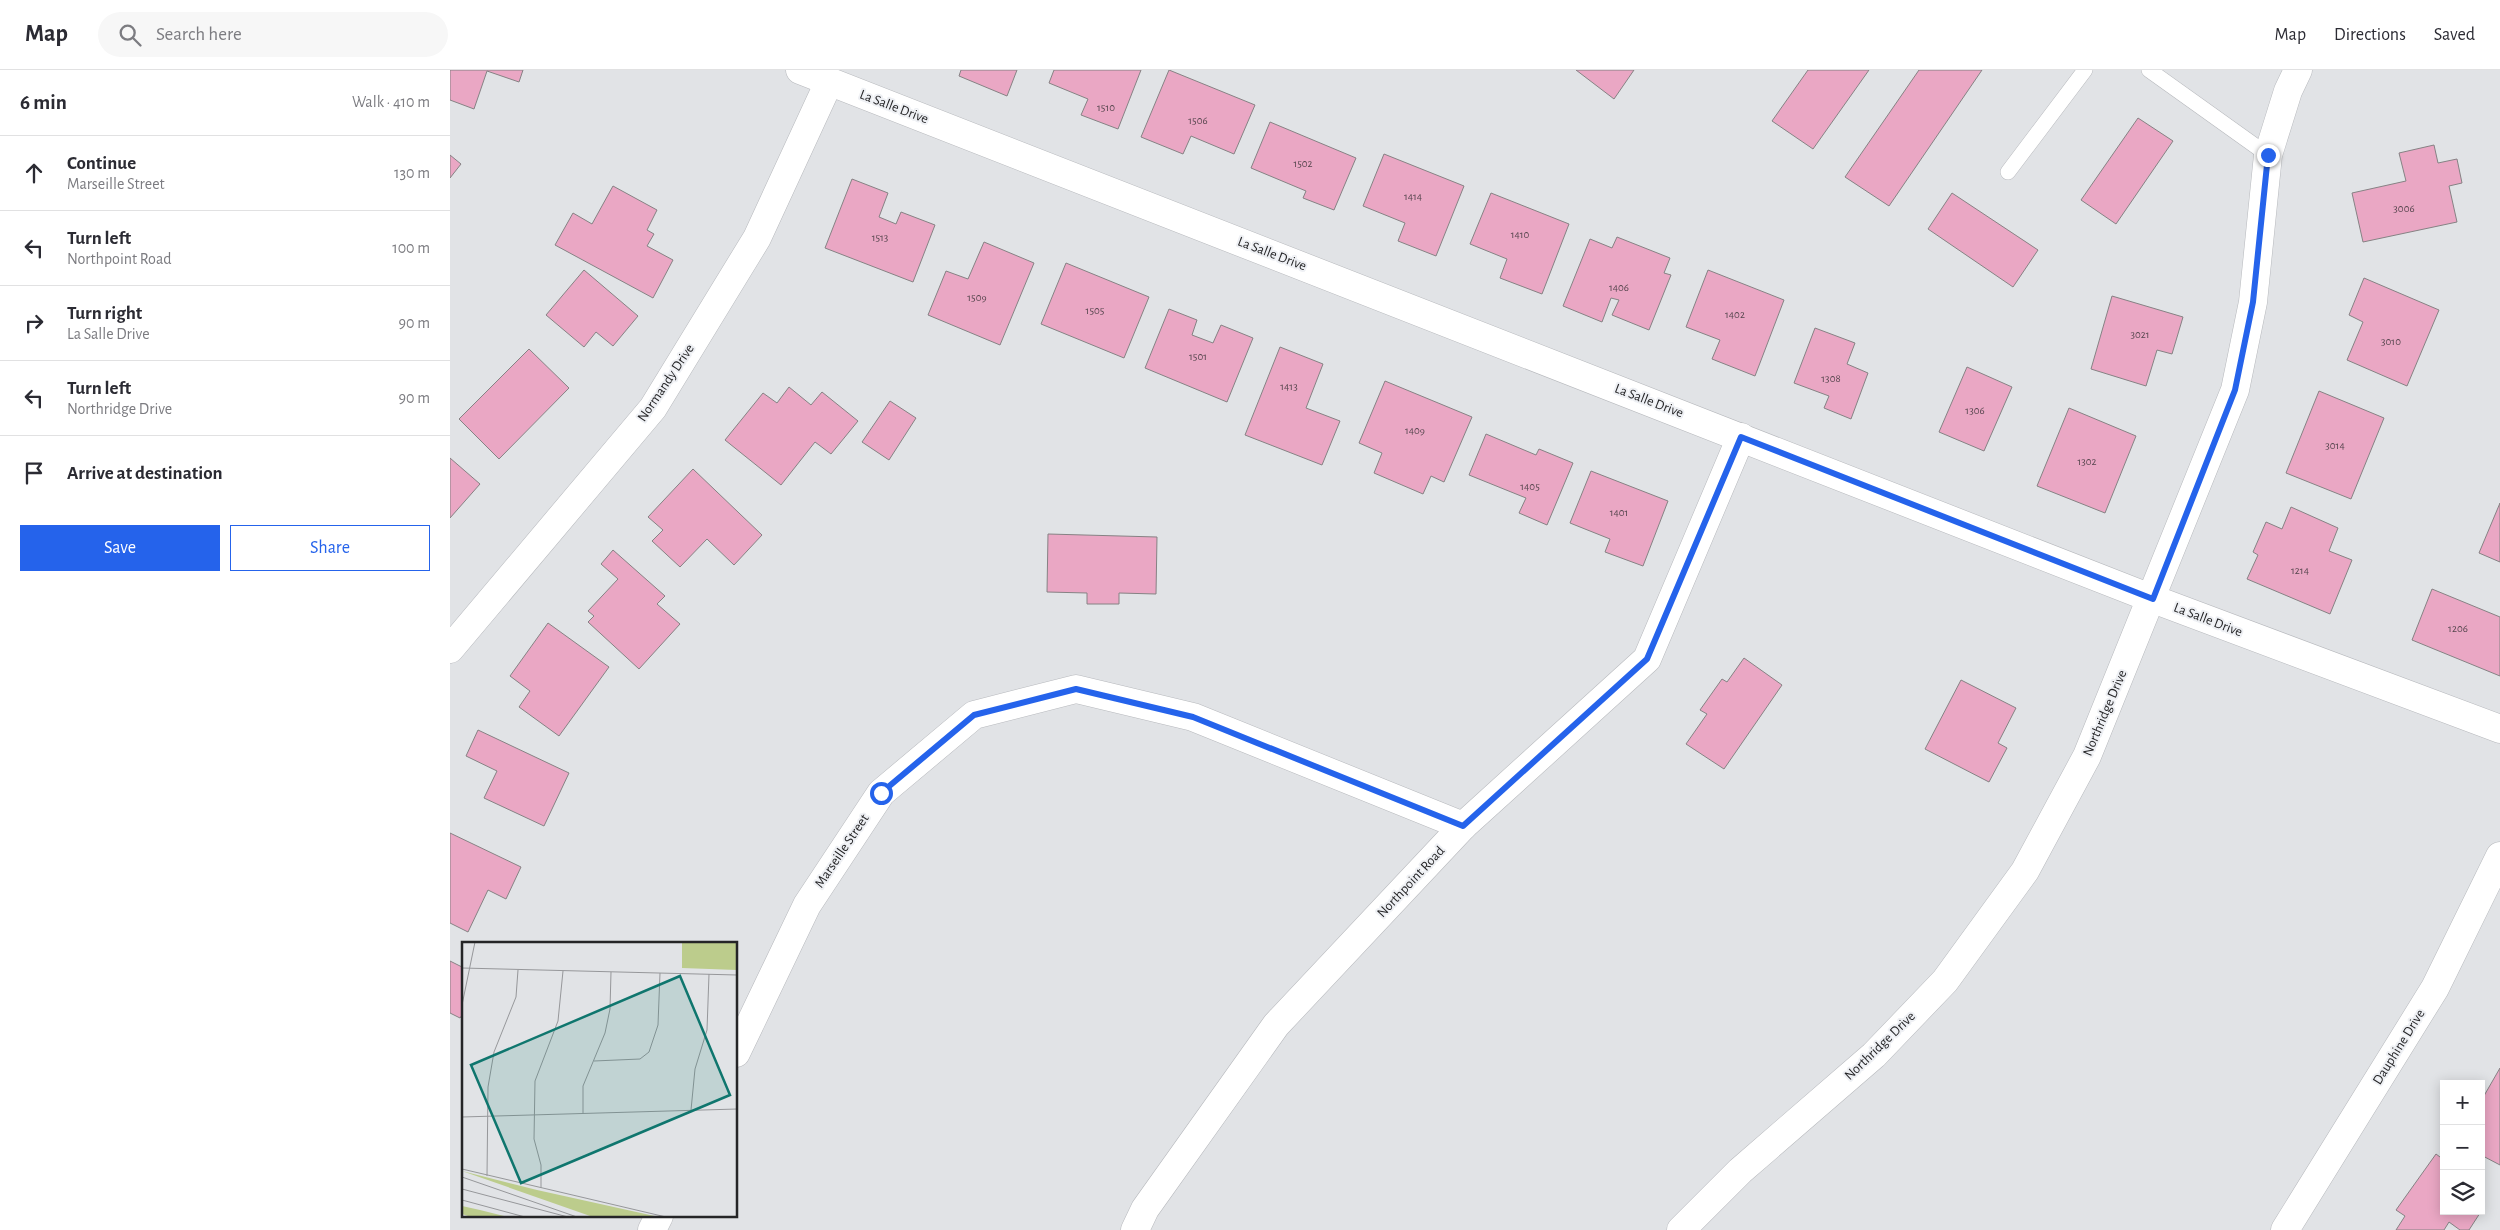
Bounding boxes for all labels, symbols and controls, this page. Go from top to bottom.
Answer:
search box [98,12,448,57]
icon: search [116,21,144,49]
text: Map [25,22,68,46]
text: Search here [156,25,242,44]
text: Map [2275,26,2306,44]
text: Directions [2334,26,2406,44]
text: Saved [2434,26,2475,44]
street label: La Salle Drive [858,88,930,126]
text: 6 min [20,92,67,113]
text: Walk · 410 m [352,94,430,110]
house number: 1510 [1097,102,1115,113]
house number: 1506 [1188,115,1208,126]
route end [2257,144,2280,167]
text: Continue [67,154,136,173]
house number: 1502 [1293,158,1313,169]
icon: ahead [20,159,48,187]
text: 130 m [394,165,430,181]
text: Marseille Street [67,176,165,192]
house number: 1414 [1404,191,1422,202]
house number: 3006 [2393,203,2415,214]
text: Turn left [67,229,131,248]
house number: 1410 [1511,229,1530,240]
house number: 1513 [872,232,889,243]
icon: left [20,234,48,262]
street label: La Salle Drive [1236,235,1308,273]
text: 100 m [392,240,430,256]
text: Northpoint Road [67,251,172,267]
house number: 1406 [1609,282,1629,293]
house number: 1509 [967,292,987,303]
text: Turn right [67,304,142,323]
house number: 1505 [1086,305,1105,316]
icon: right [20,309,48,337]
house number: 1402 [1725,309,1745,320]
text: 90 m [399,315,430,331]
text: La Salle Drive [67,326,150,342]
house number: 3021 [2130,329,2150,340]
house number: 3010 [2381,336,2401,347]
street label: Normandy Drive [635,342,697,424]
house number: 1501 [1189,351,1207,362]
house number: 1308 [1821,373,1841,384]
text: Turn left [67,379,131,398]
house number: 1413 [1280,381,1298,392]
street label: La Salle Drive [1613,382,1685,420]
icon: left [20,384,48,412]
text: 90 m [399,390,430,406]
text: Northridge Drive [67,401,172,417]
house number: 1306 [1965,405,1985,416]
house number: 1409 [1405,425,1425,436]
house number: 3014 [2325,440,2345,451]
house number: 1302 [2077,456,2097,467]
icon: arrive [20,459,48,487]
text: Arrive at destination [67,464,223,483]
house number: 1405 [1520,481,1540,492]
house number: 1401 [1610,507,1628,518]
button: Save [20,525,220,571]
button: Share [230,525,430,571]
house number: 1214 [2291,565,2309,576]
street label: La Salle Drive [2172,601,2244,639]
house number: 1206 [2448,623,2468,634]
street label: Northridge Drive [2081,668,2129,758]
route start [870,782,893,805]
street label: Marseille Street [812,811,872,890]
street label: Northpoint Road [1375,844,1447,920]
inset map [462,942,738,1218]
street label: Dauphine Drive [2370,1007,2428,1087]
street label: Northridge Drive [1842,1009,1918,1083]
map controls [2440,1080,2485,1215]
button: + [2440,1080,2485,1125]
button: − [2440,1125,2485,1170]
button: layers [2440,1170,2485,1215]

